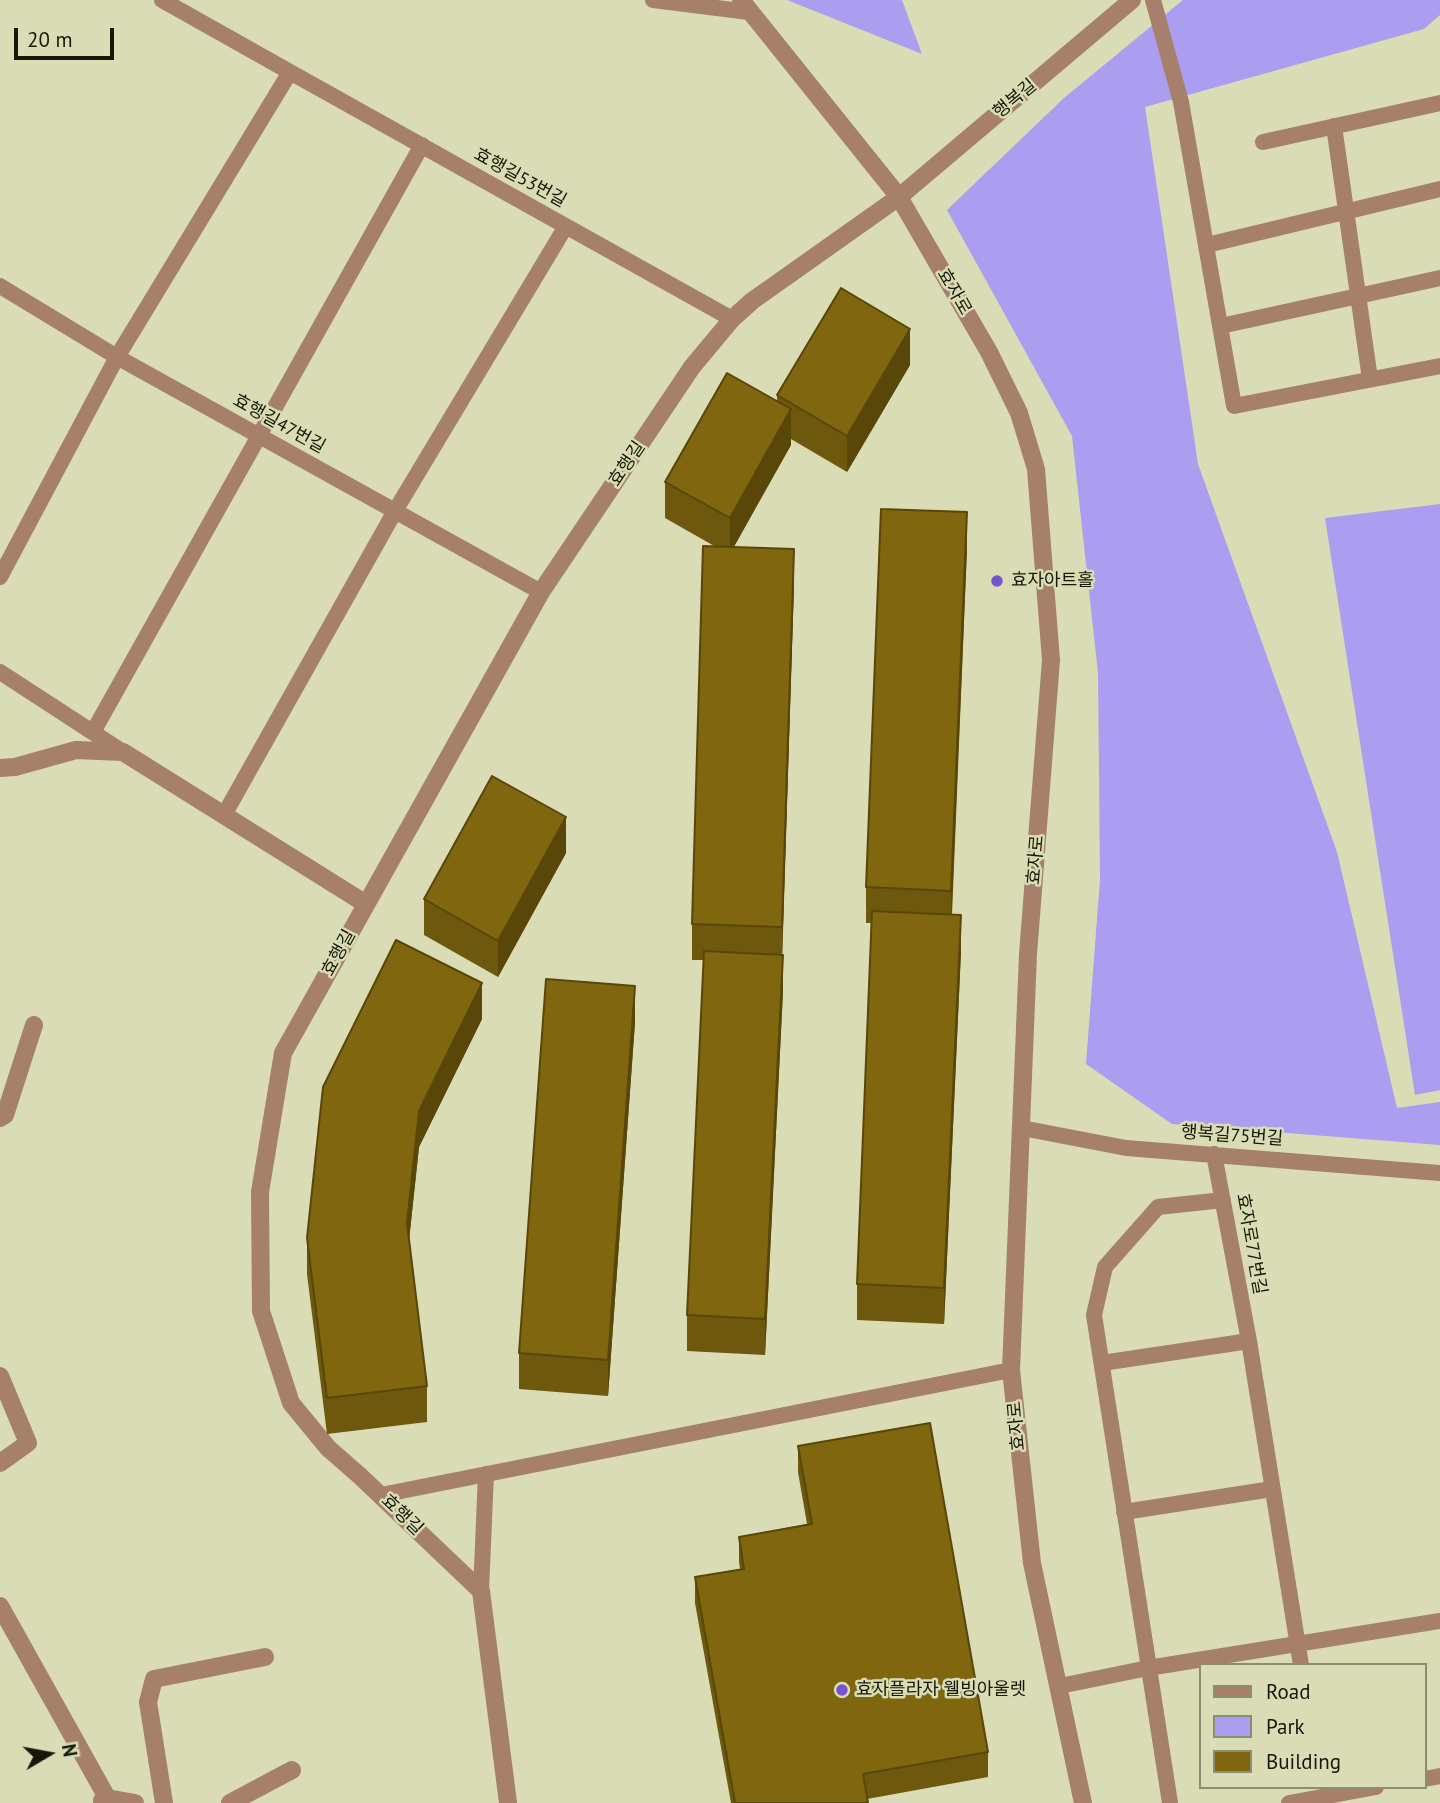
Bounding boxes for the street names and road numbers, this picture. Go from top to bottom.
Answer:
street label: 행복길 [989,75,1041,123]
street label: 효행길53번길 [470,144,570,212]
street label: 효자로 [932,265,976,319]
street label: 효행길47번길 [229,390,329,458]
street label: 효행길 [604,437,650,491]
street label: 효자로 [1023,834,1049,886]
street label: 효행길 [318,926,360,980]
street label: 행복길75번길 [1180,1122,1284,1150]
street label: 효자로77번길 [1231,1192,1271,1296]
street label: 효자로 [1004,1400,1030,1452]
street label: 효행길 [377,1490,427,1540]

